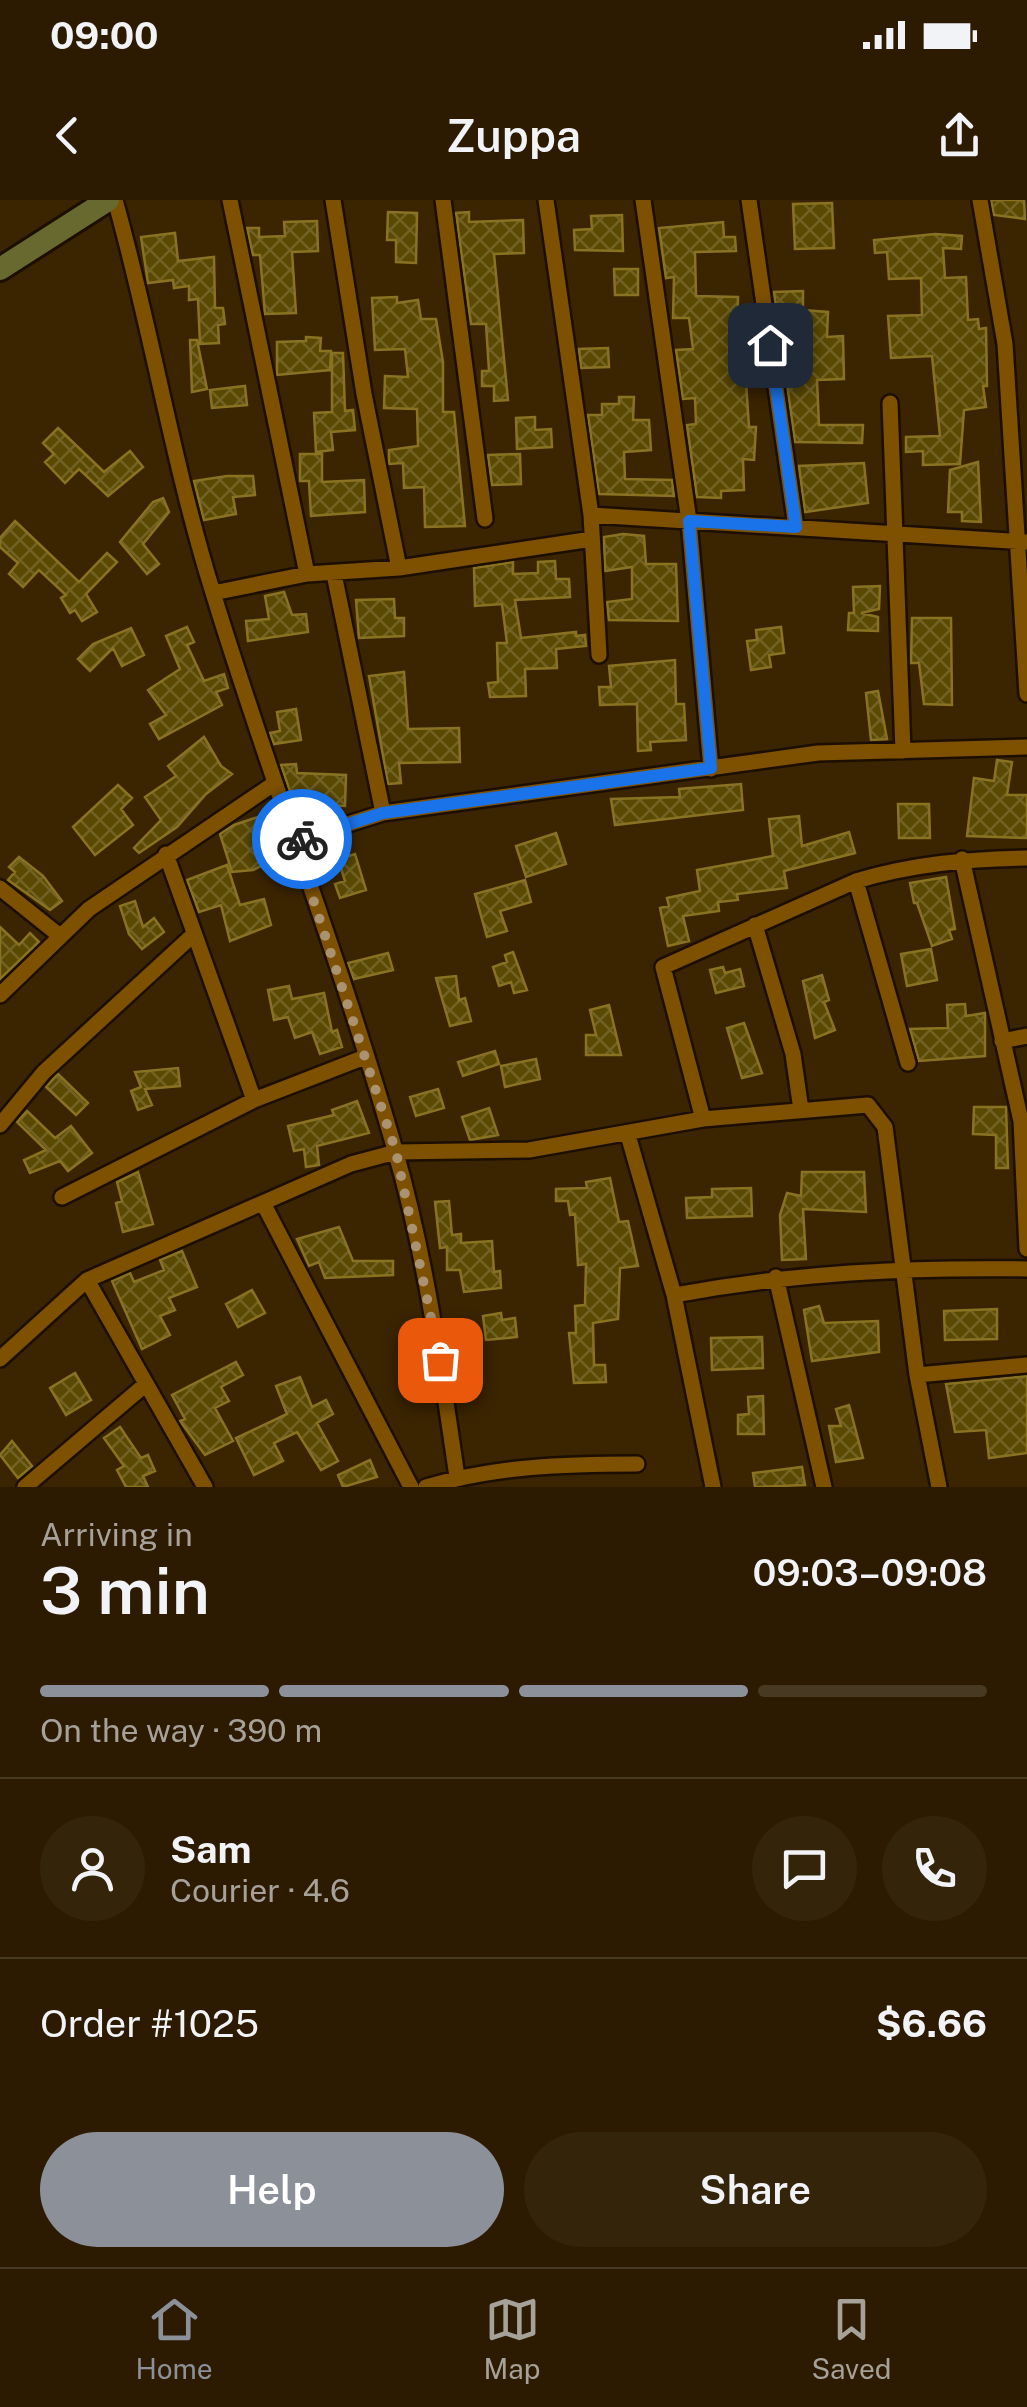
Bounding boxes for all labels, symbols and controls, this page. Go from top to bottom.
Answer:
text: 09:00 [50,13,159,58]
icon: back [40,108,95,163]
icon: share [932,108,987,163]
text: Zuppa [446,109,581,162]
pin [728,303,813,388]
icon: home [743,318,798,373]
courier [252,789,352,889]
icon: bike [275,812,330,867]
pin [398,1318,483,1403]
icon: bag [413,1333,468,1388]
text: Arriving in [40,1516,193,1553]
text: 09:03–09:08 [753,1550,987,1595]
text: 3 min [40,1552,210,1629]
text: On the way · 390 m [40,1712,322,1749]
button: person [40,1816,145,1921]
button: chat [752,1816,857,1921]
button: phone [882,1816,987,1921]
text: Sam [170,1827,252,1872]
text: Courier · 4.6 [170,1872,350,1909]
text: Order #1025 [40,2001,259,2046]
text: $6.66 [876,2001,987,2046]
button: Help [40,2132,504,2247]
button: Share [524,2132,987,2247]
tab: Home [135,2292,213,2385]
tab: Map [484,2292,540,2385]
tab: Saved [811,2292,892,2385]

